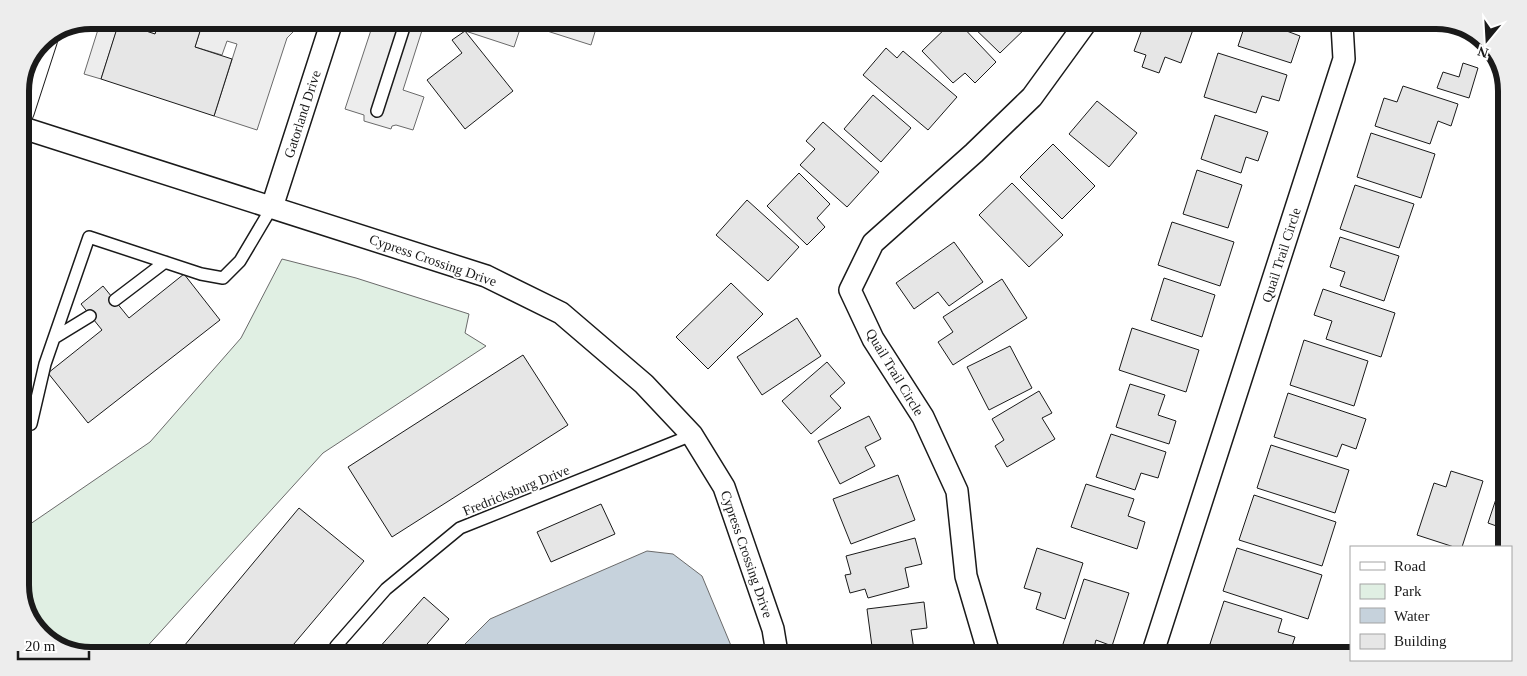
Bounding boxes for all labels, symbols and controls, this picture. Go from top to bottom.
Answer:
north arrow [1462,15,1512,65]
text: N [1476,43,1490,61]
street label: Gatorland Drive [281,68,324,160]
street label: Quail Trail Circle [1259,206,1304,304]
street label: Cypress Crossing Drive [367,232,499,289]
street label: Quail Trail Circle [863,326,926,418]
street label: Fredricksburg Drive [461,462,572,519]
street label: Cypress Crossing Drive [718,488,775,620]
legend [1350,546,1512,661]
text: Road [1394,558,1426,574]
text: Park [1394,583,1422,599]
text: Water [1394,608,1429,624]
scale bar [18,628,89,660]
text: Building [1394,633,1447,649]
text: 20 m [25,638,56,654]

